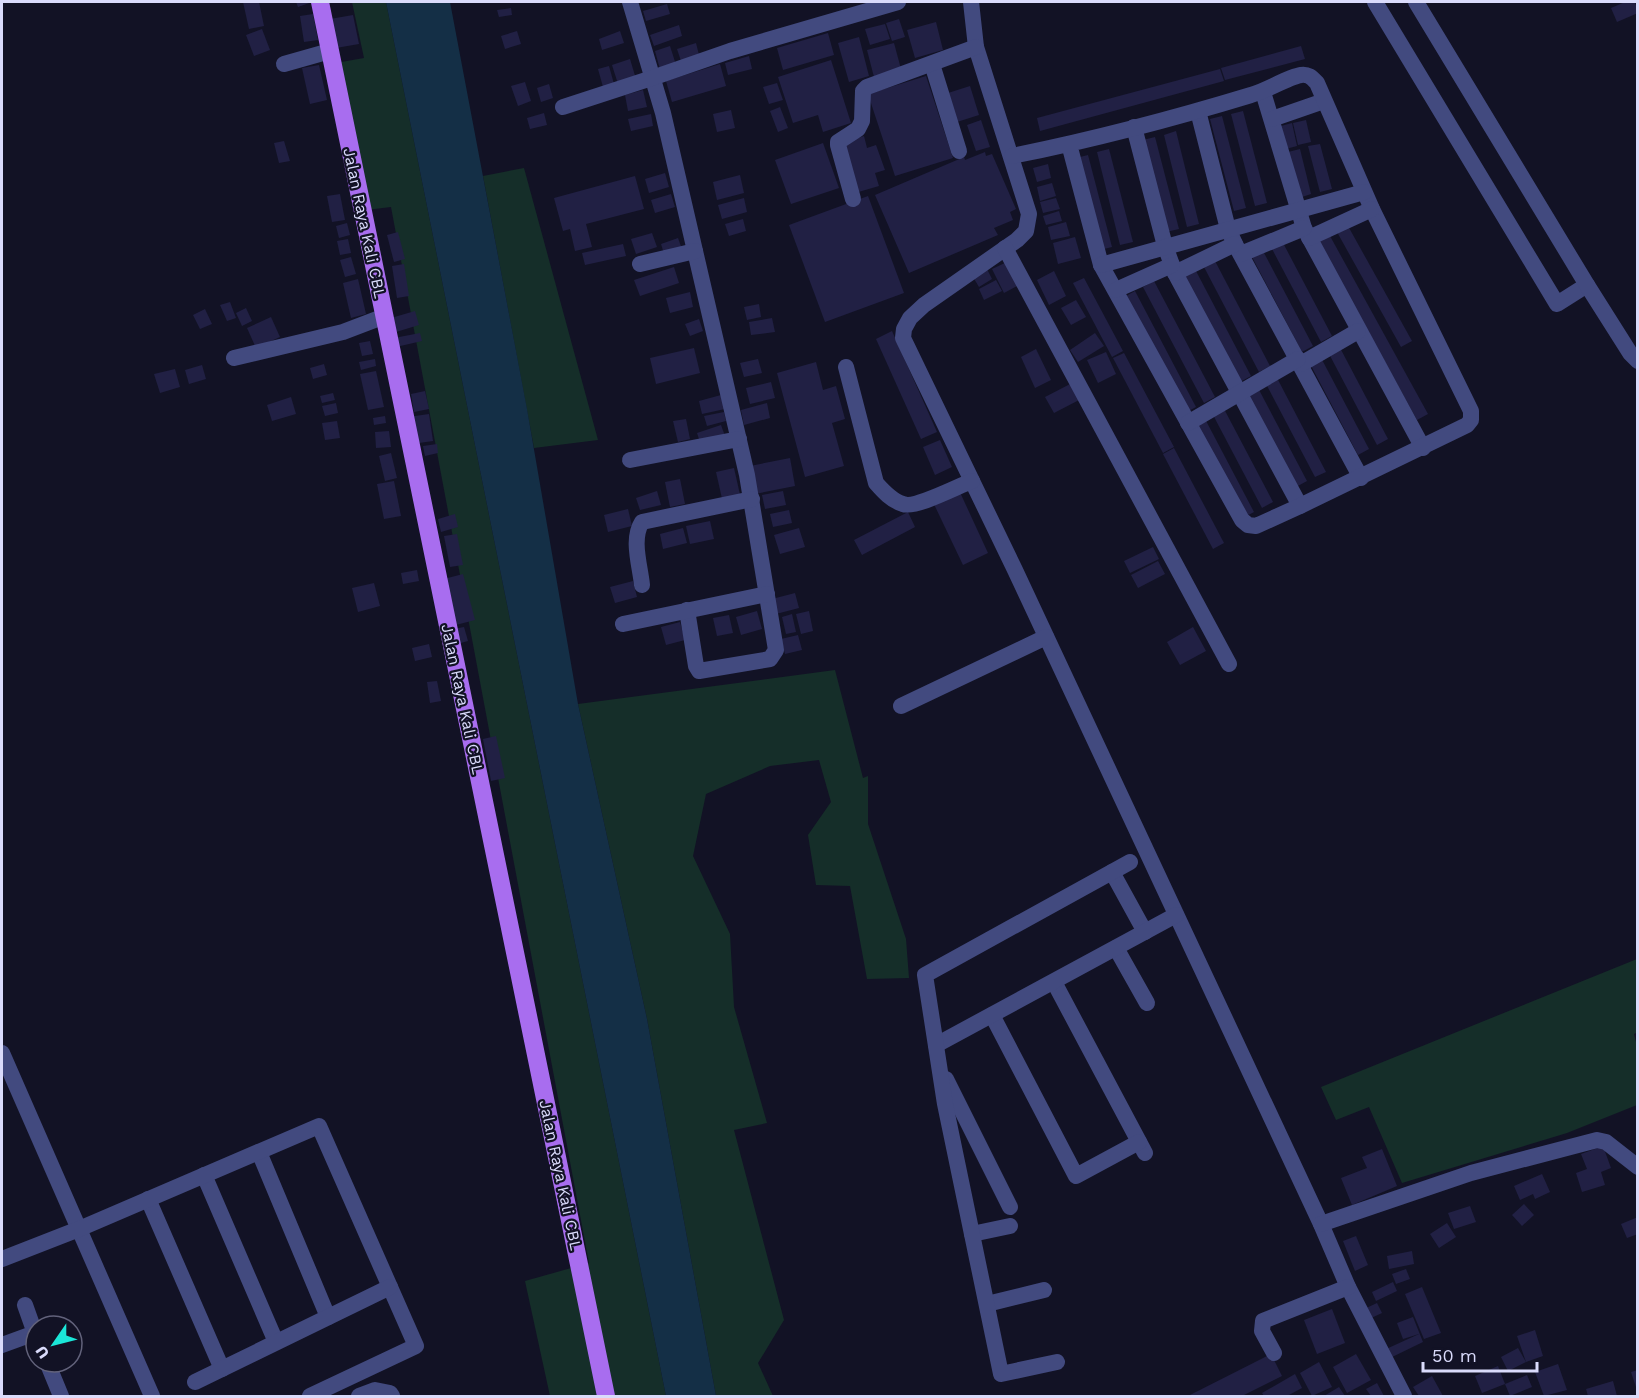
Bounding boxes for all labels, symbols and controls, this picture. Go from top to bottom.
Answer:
street label: Jalan Raya Kali CBL [339,146,390,301]
street label: Jalan Raya Kali CBL [437,622,488,777]
street label: Jalan Raya Kali CBL [535,1098,586,1253]
north arrow [24,1314,84,1374]
scale bar [1423,1335,1537,1373]
text: U [31,1342,53,1362]
text: 50 m [1432,1345,1477,1366]

